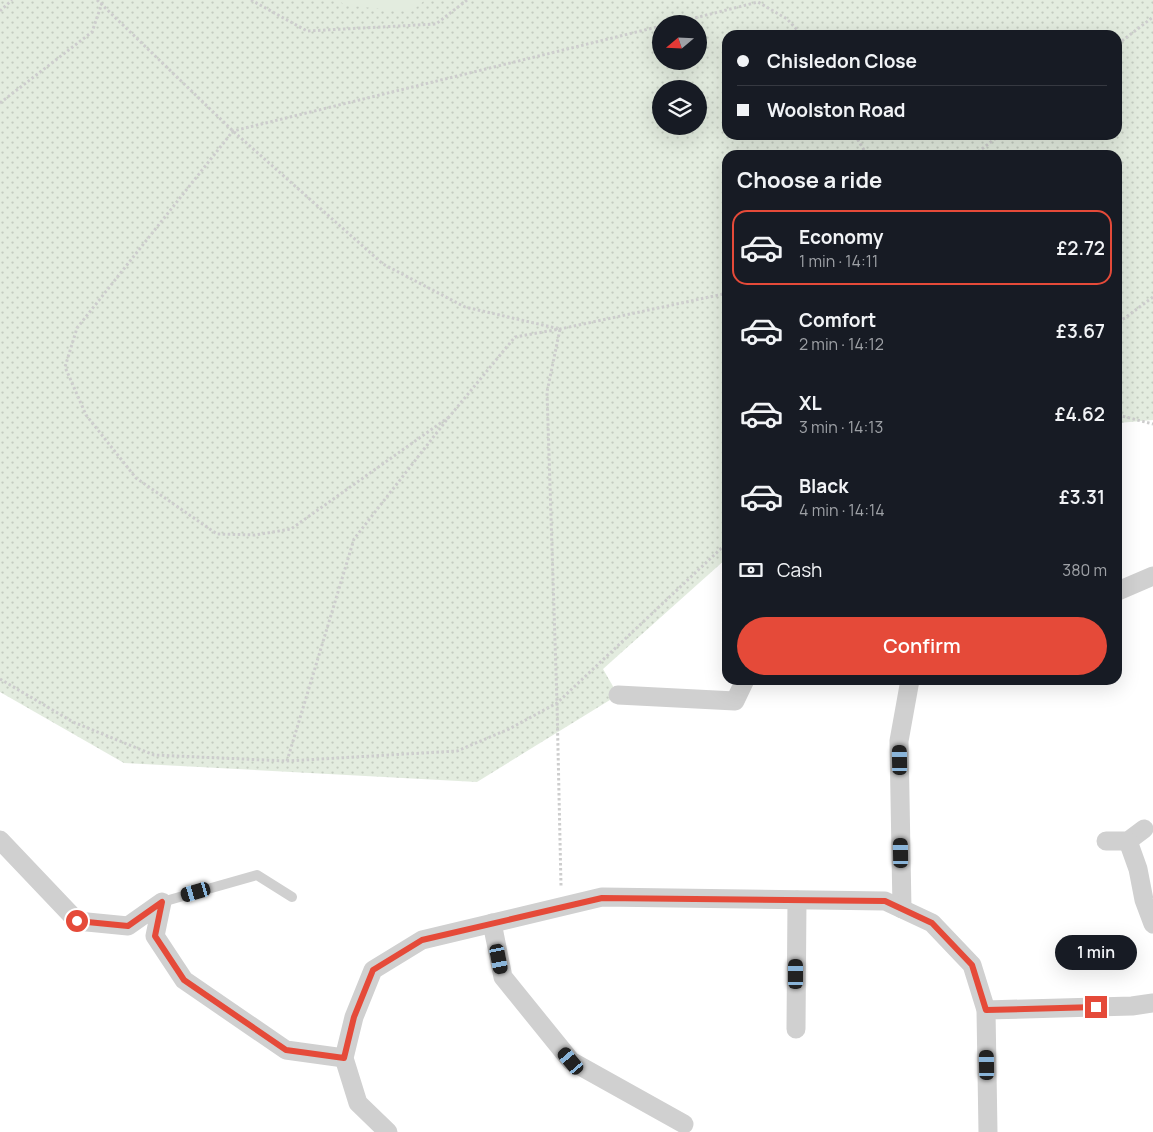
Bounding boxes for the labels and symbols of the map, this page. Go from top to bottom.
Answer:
north arrow [652,15,708,70]
car [892,745,907,775]
car [893,838,908,868]
car [179,881,212,903]
route start [66,910,88,932]
callout: 1 min [1055,934,1137,970]
car [488,943,509,975]
car [788,959,803,989]
route end [1085,996,1107,1018]
car [555,1045,586,1077]
car [979,1050,994,1080]

